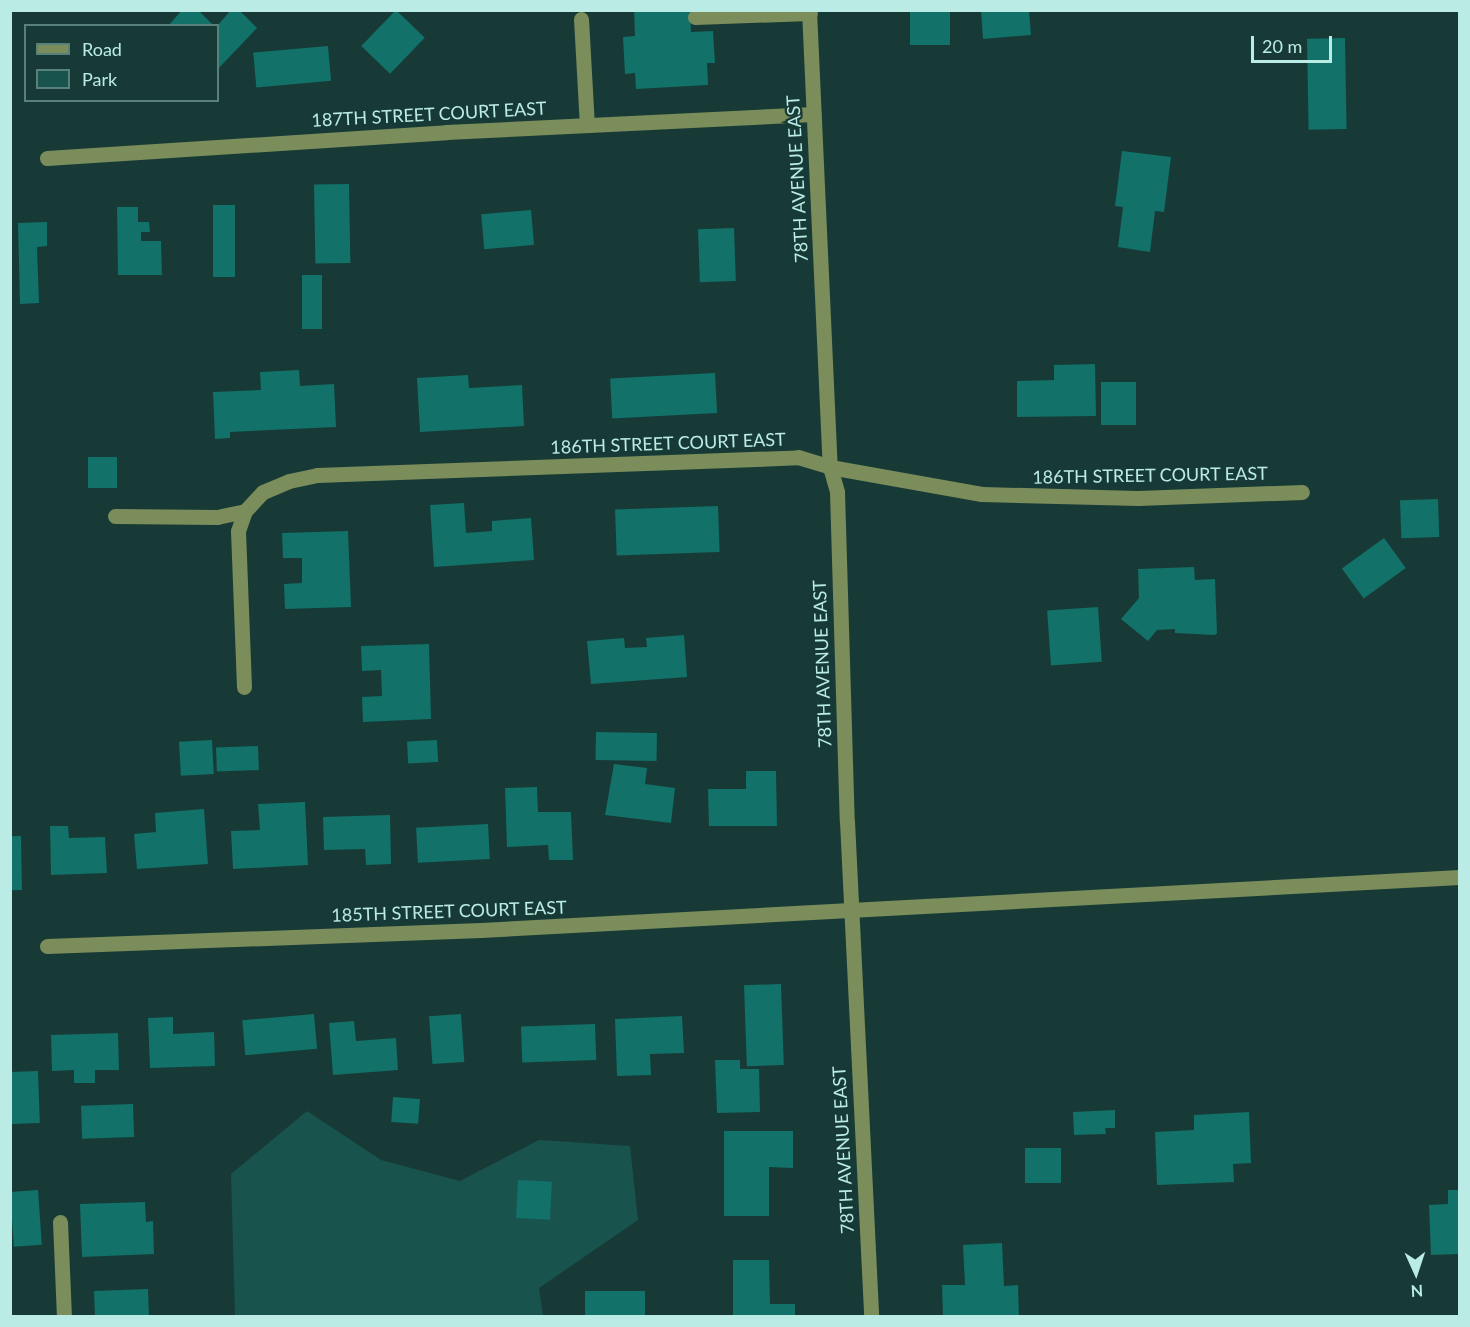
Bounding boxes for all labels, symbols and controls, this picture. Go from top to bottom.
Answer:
legend [24,24,219,102]
scale bar [1254,24,1335,62]
text: 20 m [1262,35,1302,57]
text: Road [82,38,122,60]
text: Park [82,68,117,90]
street label: 78TH AVENUE EAST [782,94,812,264]
street label: 187TH STREET COURT EAST [310,97,548,131]
street label: 186TH STREET COURT EAST [549,428,787,458]
street label: 186TH STREET COURT EAST [1032,462,1268,488]
street label: 78TH AVENUE EAST [808,579,836,749]
street label: 185TH STREET COURT EAST [330,896,568,926]
street label: 78TH AVENUE EAST [828,1065,858,1235]
north arrow [1386,1243,1446,1303]
text: N [1410,1282,1424,1301]

